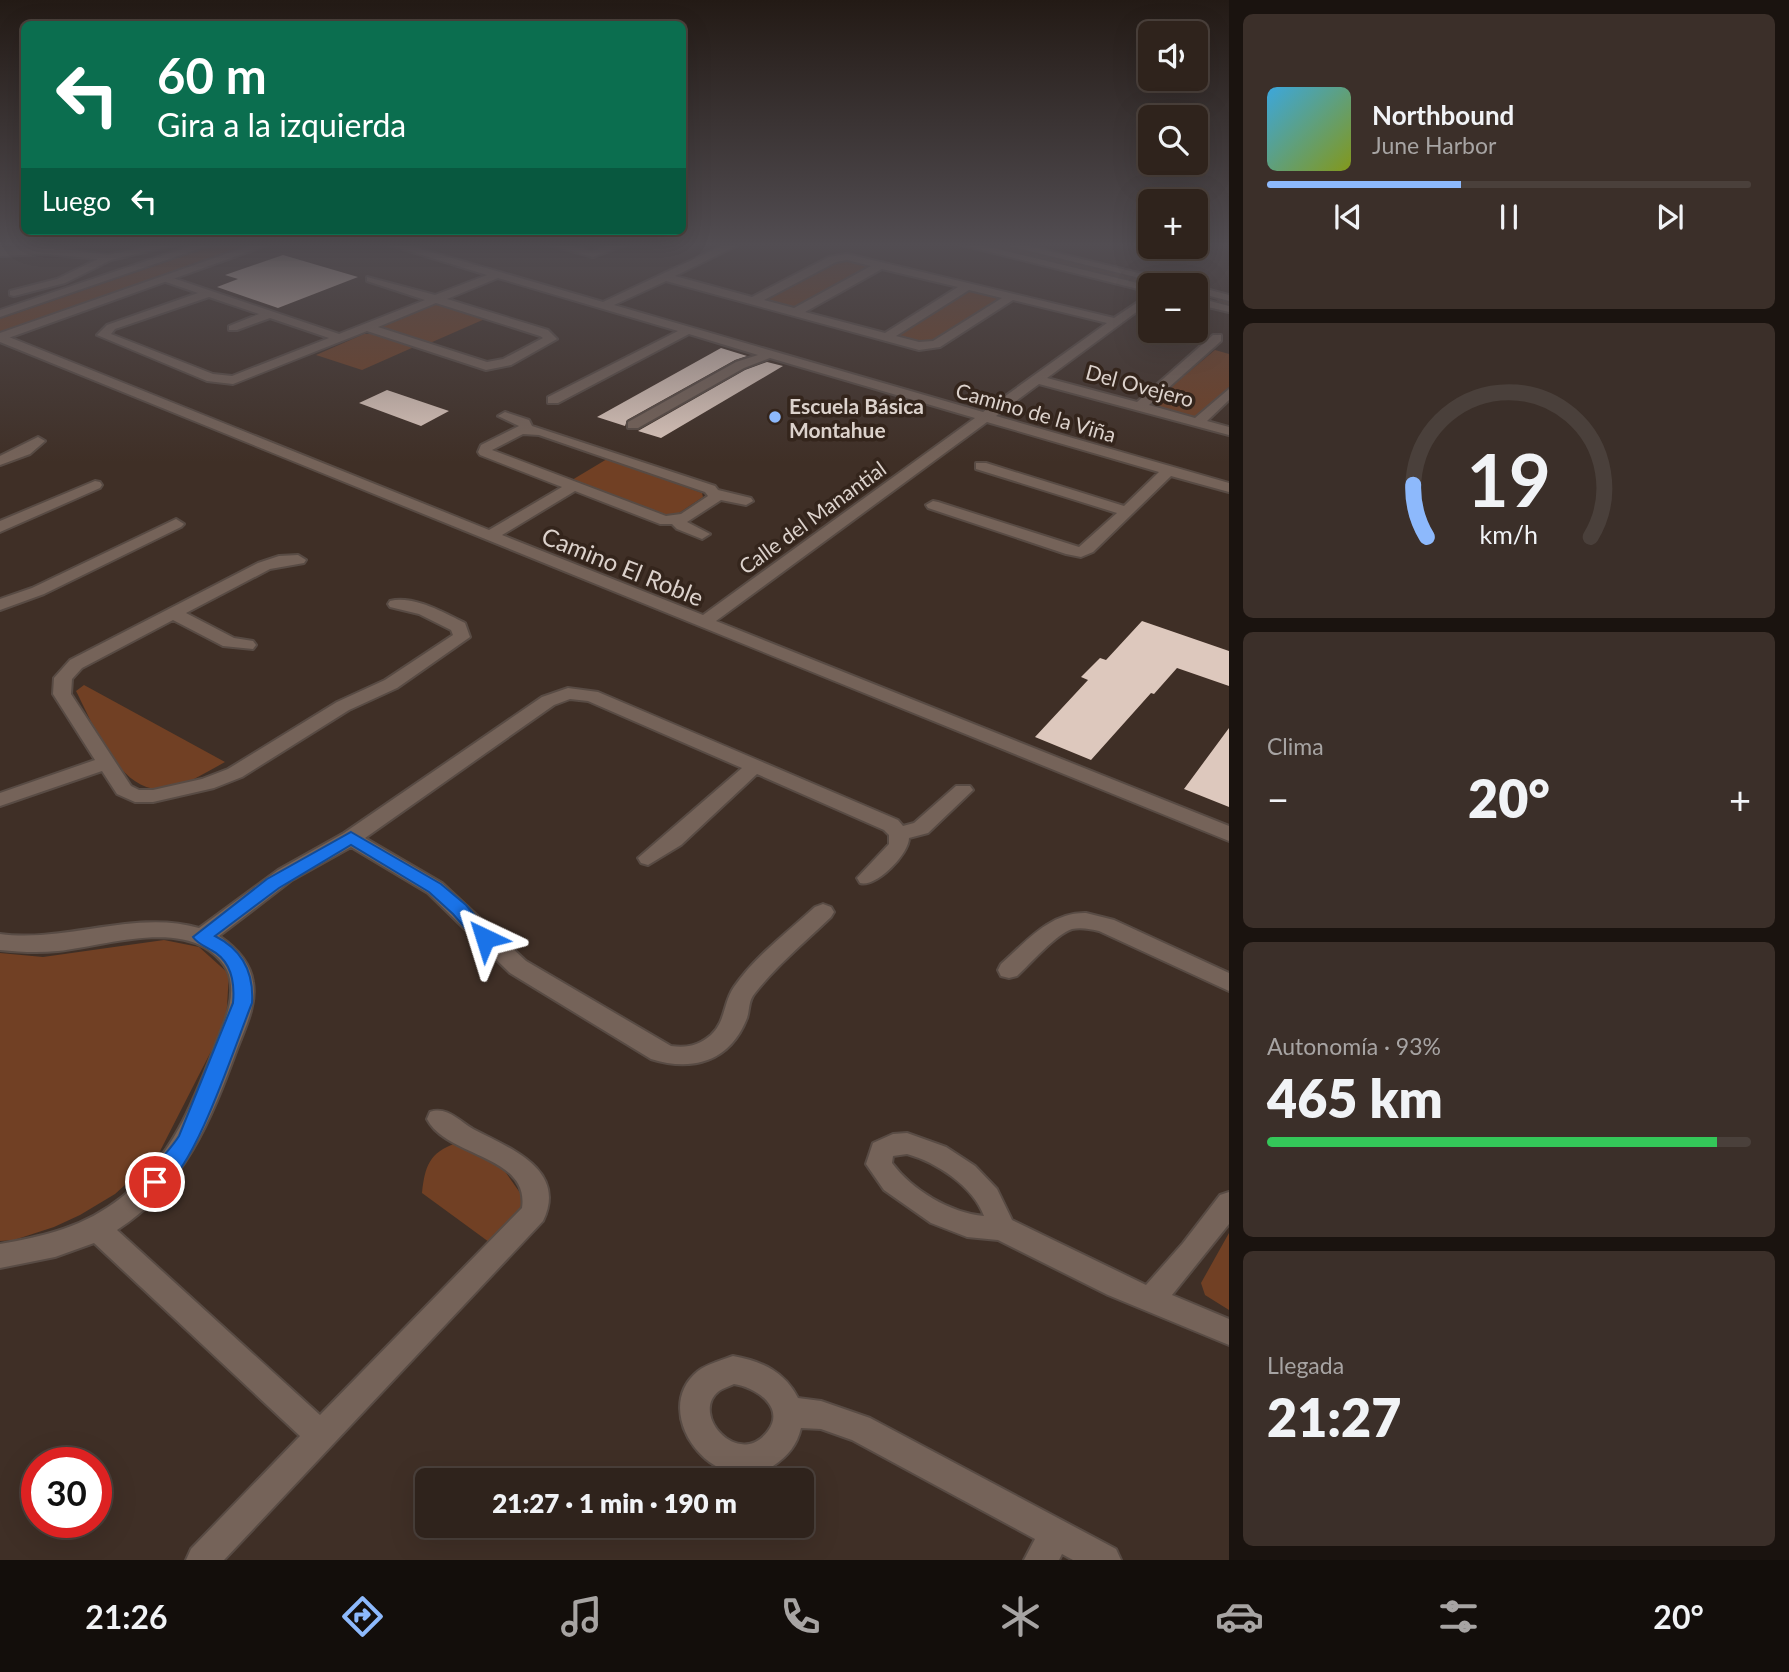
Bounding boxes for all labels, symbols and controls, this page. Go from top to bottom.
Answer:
map controls [1138,21,1208,343]
button: sound [1138,21,1208,91]
text: 60 m [157,46,267,104]
icon: left [42,49,133,140]
text: Northbound [1372,99,1514,131]
text: Gira a la izquierda [157,105,406,144]
button: search [1138,105,1208,175]
text: June Harbor [1372,131,1496,159]
icon: left [125,182,163,220]
text: Luego [42,185,111,217]
button: + [1138,189,1208,259]
icon: previous [1329,198,1367,236]
icon: pause [1490,198,1528,236]
icon: next [1651,198,1689,236]
button: − [1138,273,1208,343]
street label: Del Ovejero [1083,359,1197,411]
street label: Camino de la Viña [953,377,1119,447]
place label: Escuela Básica Montahue [789,393,924,442]
marker: Escuela Básica Montahue [767,409,783,425]
text: 19 [1467,435,1551,523]
street label: Calle del Manantial [734,455,890,579]
text: km/h [1480,519,1538,549]
street label: Camino El Roble [538,520,708,612]
text: Clima [1267,732,1324,760]
text: 20° [1468,767,1550,829]
text: − [1267,776,1289,822]
text: + [1729,776,1751,822]
position arrow [448,901,522,975]
text: Autonomía · 93% [1267,1032,1441,1060]
text: 465 km [1267,1067,1443,1129]
pin [125,1152,185,1212]
icon: arrive [136,1163,174,1201]
text: Llegada [1267,1351,1344,1379]
text: 21:27 [1267,1386,1401,1448]
speed limit sign: 30 [21,1447,112,1538]
text: 21:27 · 1 min · 190 m [492,1487,737,1519]
icon: directions [338,1592,387,1641]
icon: music [557,1592,606,1641]
icon: phone [776,1592,825,1641]
icon: climate [996,1592,1045,1641]
icon: car [1215,1592,1264,1641]
icon: filters [1434,1592,1483,1641]
text: 21:26 [85,1597,168,1636]
text: 20° [1653,1597,1704,1636]

